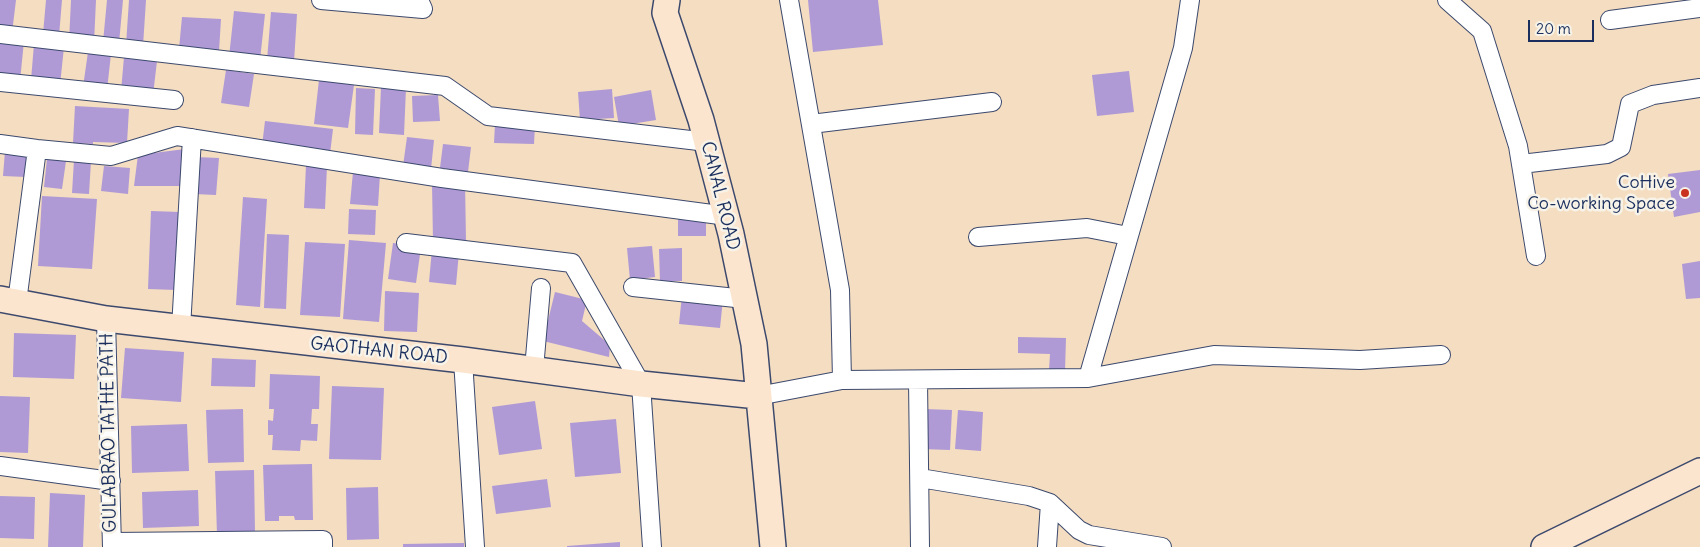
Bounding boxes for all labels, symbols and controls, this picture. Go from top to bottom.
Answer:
scale bar [1530,10,1596,42]
text: 20 m [1536,19,1571,38]
street label: CANAL ROAD [696,139,744,253]
place label: CoHive Co-working Space [1527,172,1675,214]
marker: CoHive Co-working Space [1679,187,1691,199]
street label: GULABRAO TATHE PATH [96,333,122,533]
street label: GAOTHAN ROAD [309,333,449,369]

